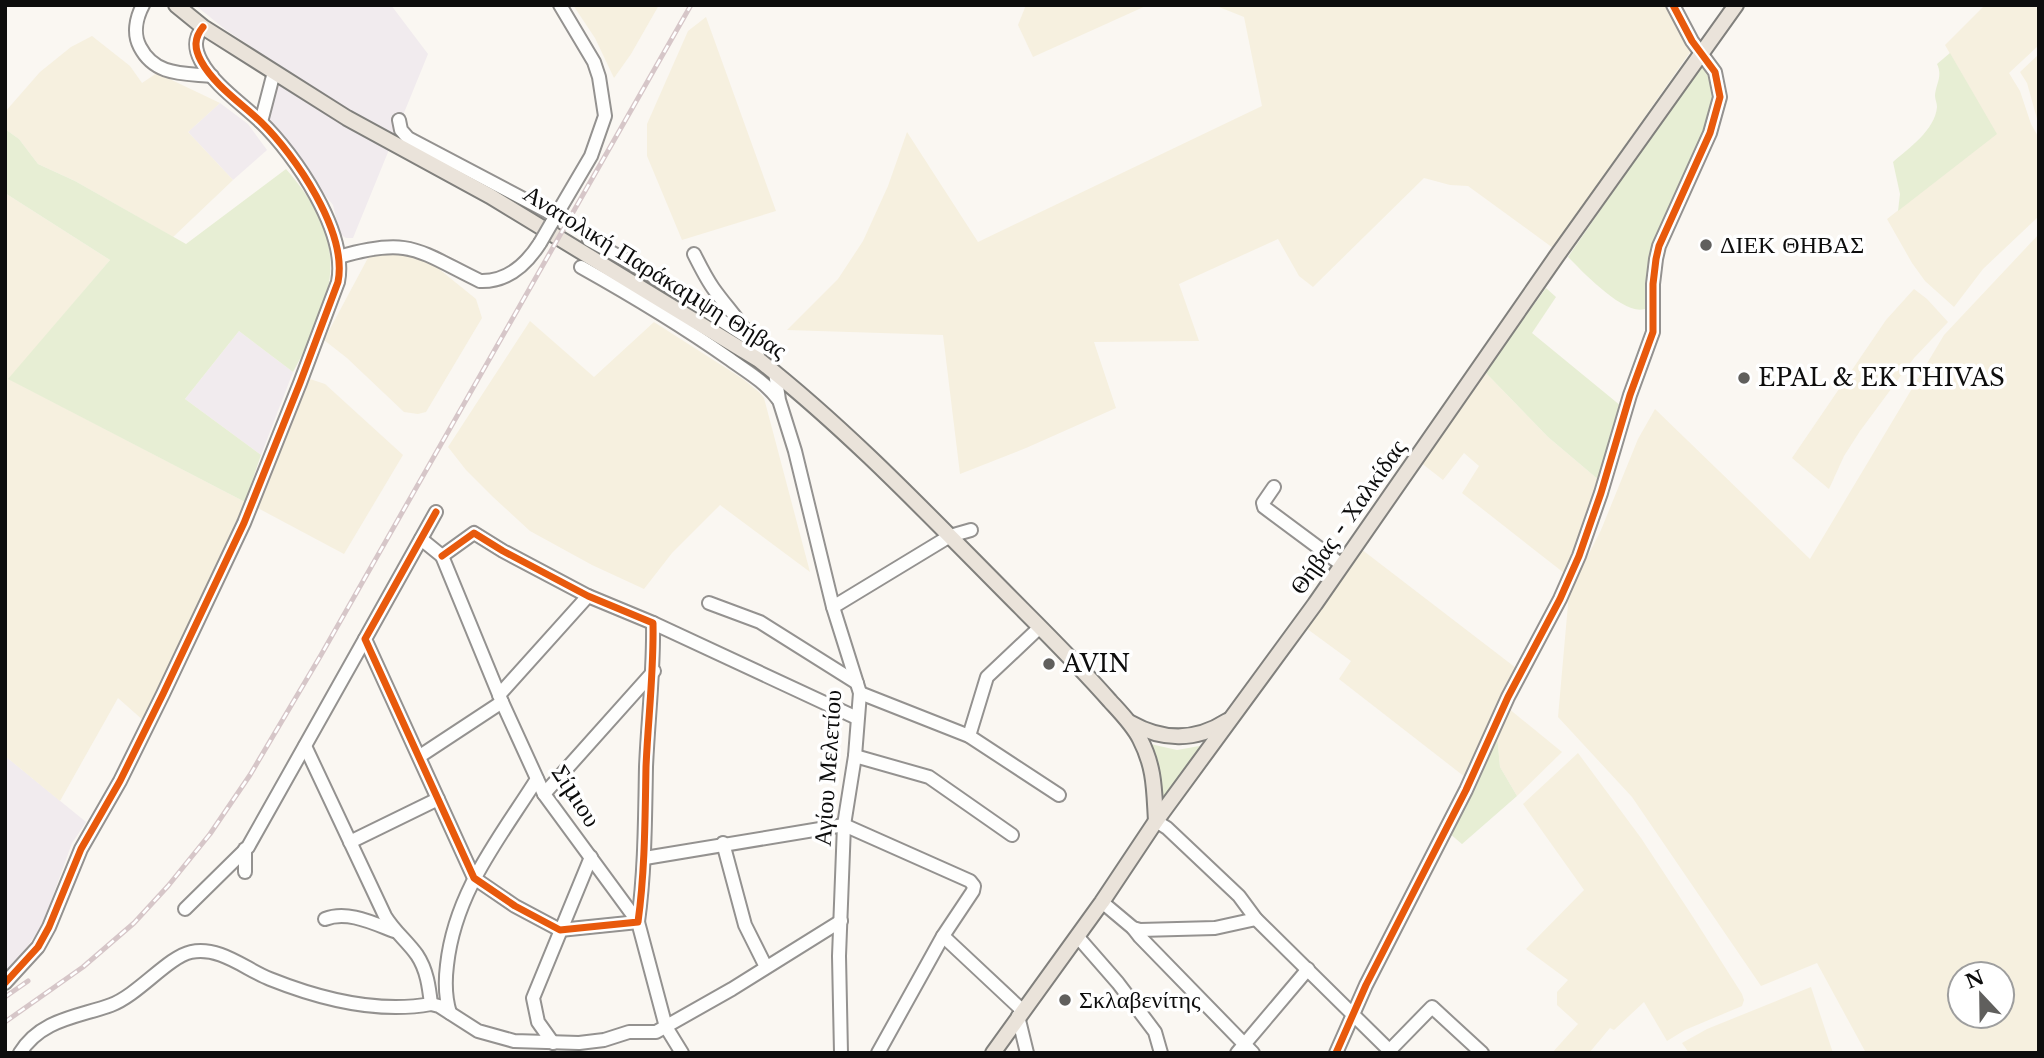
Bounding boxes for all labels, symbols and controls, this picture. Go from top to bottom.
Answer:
street label: Ανατολική Παράκαμψη Θήβας [518,179,793,365]
place label: ΔΙΕΚ ΘΗΒΑΣ [1720,230,1864,259]
marker: ΔΙΕΚ ΘΗΒΑΣ [1698,237,1714,253]
place label: EPAL & EK THIVAS [1758,363,2005,392]
marker: EPAL & EK THIVAS [1736,370,1752,386]
street label: Θήβας - Χαλκίδας [1283,433,1412,600]
place label: AVIN [1062,649,1130,678]
marker: AVIN [1041,656,1057,672]
street label: Αγίου Μελετίου [808,689,847,847]
street label: Σίμιου [546,759,607,832]
north arrow [1946,960,2016,1030]
text: N [1962,966,1988,994]
place label: Σκλαβενίτης [1079,985,1201,1014]
marker: Σκλαβενίτης [1057,992,1073,1008]

